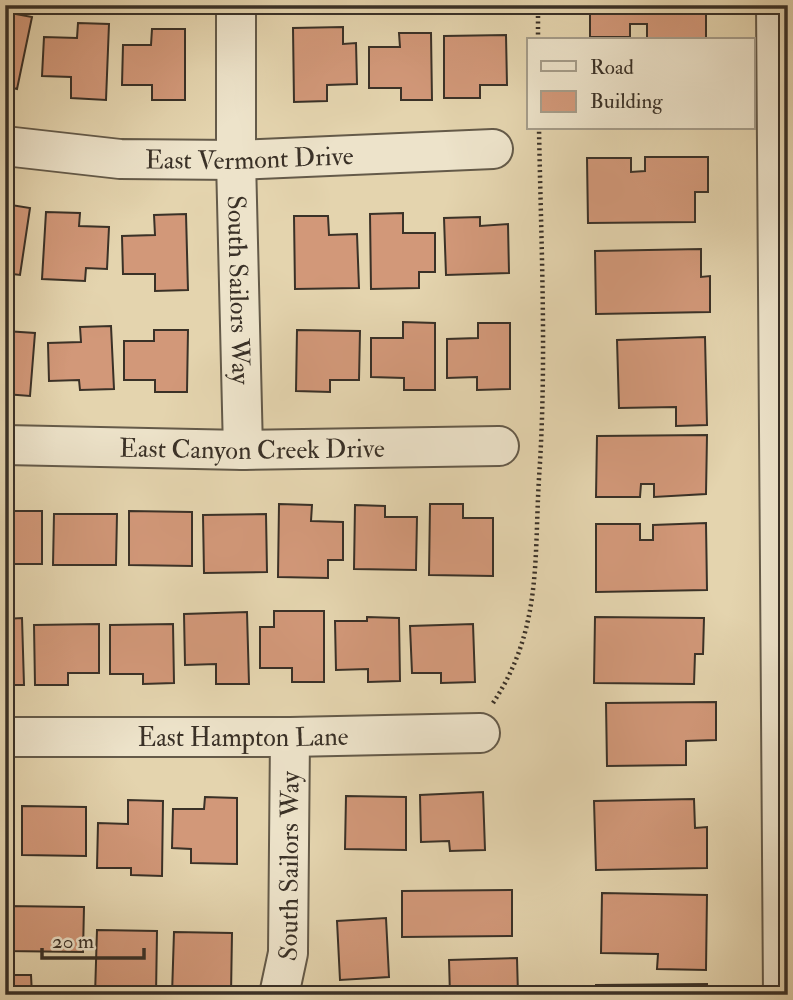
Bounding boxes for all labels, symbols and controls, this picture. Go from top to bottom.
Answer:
legend [527,38,754,130]
text: Road [590,54,635,81]
text: Building [590,88,663,115]
street label: East Vermont Drive [145,140,354,177]
street label: South Sailors Way [220,195,256,386]
street label: East Canyon Creek Drive [119,432,385,467]
street label: East Hampton Lane [137,721,349,755]
street label: South Sailors Way [272,771,307,964]
scale bar [42,916,144,960]
text: 20 m [52,928,94,955]

